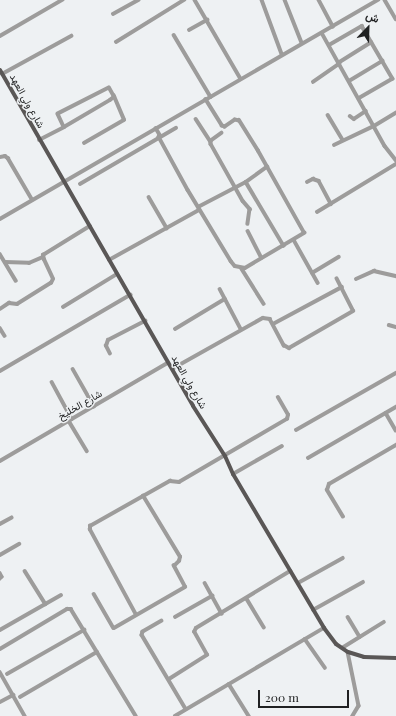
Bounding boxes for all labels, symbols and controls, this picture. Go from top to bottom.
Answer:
text: ش [364,7,382,26]
north arrow [348,8,388,48]
street label: شارع ولي العهد [7,72,47,130]
street label: شارع ولي العهد [169,353,209,411]
street label: شارع الخليخ [56,388,104,422]
scale bar [260,682,351,708]
text: 200 m [265,689,299,705]

